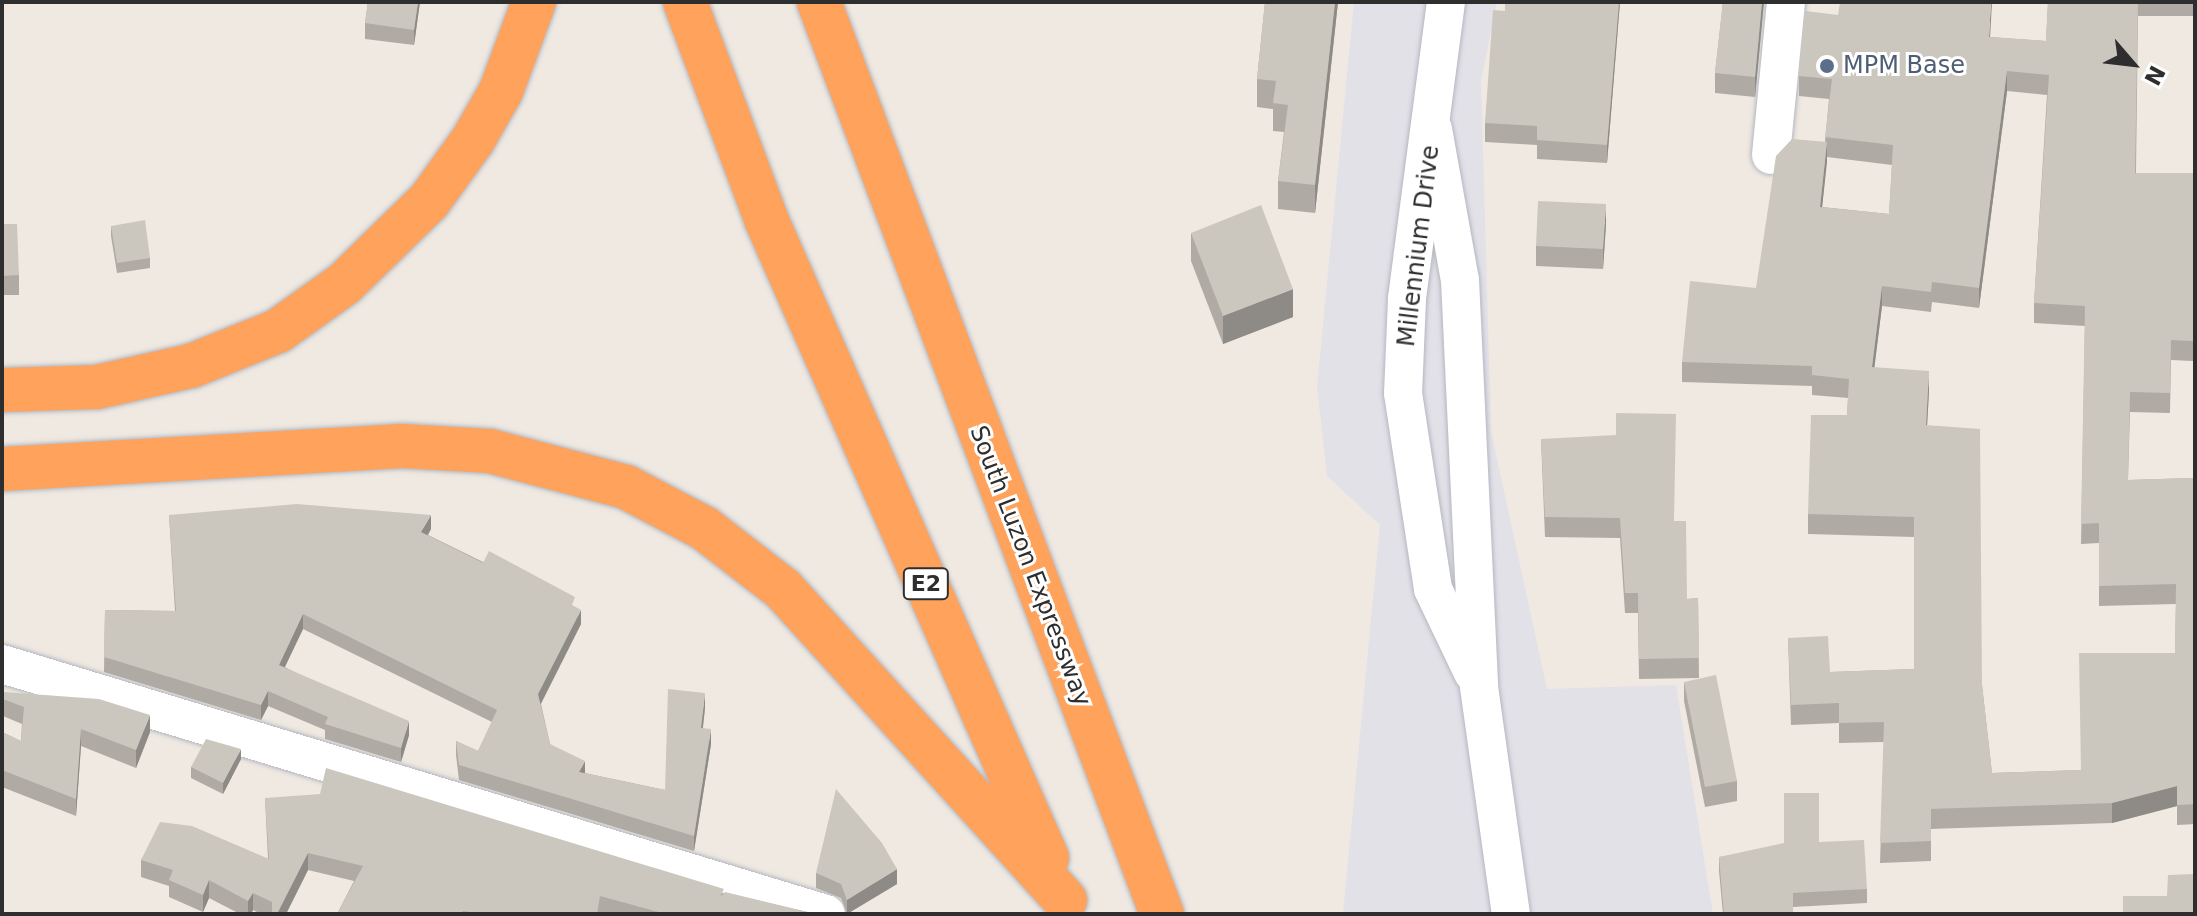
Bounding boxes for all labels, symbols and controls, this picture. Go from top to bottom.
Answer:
north arrow [2093,24,2173,104]
place label: MPM Base [1843,52,1965,80]
marker: MPM Base [1818,57,1836,75]
text: N [2139,61,2170,89]
street label: Millennium Drive [1392,144,1446,348]
street label: South Luzon Expressway [963,422,1097,710]
road number: E2 [902,566,950,602]

